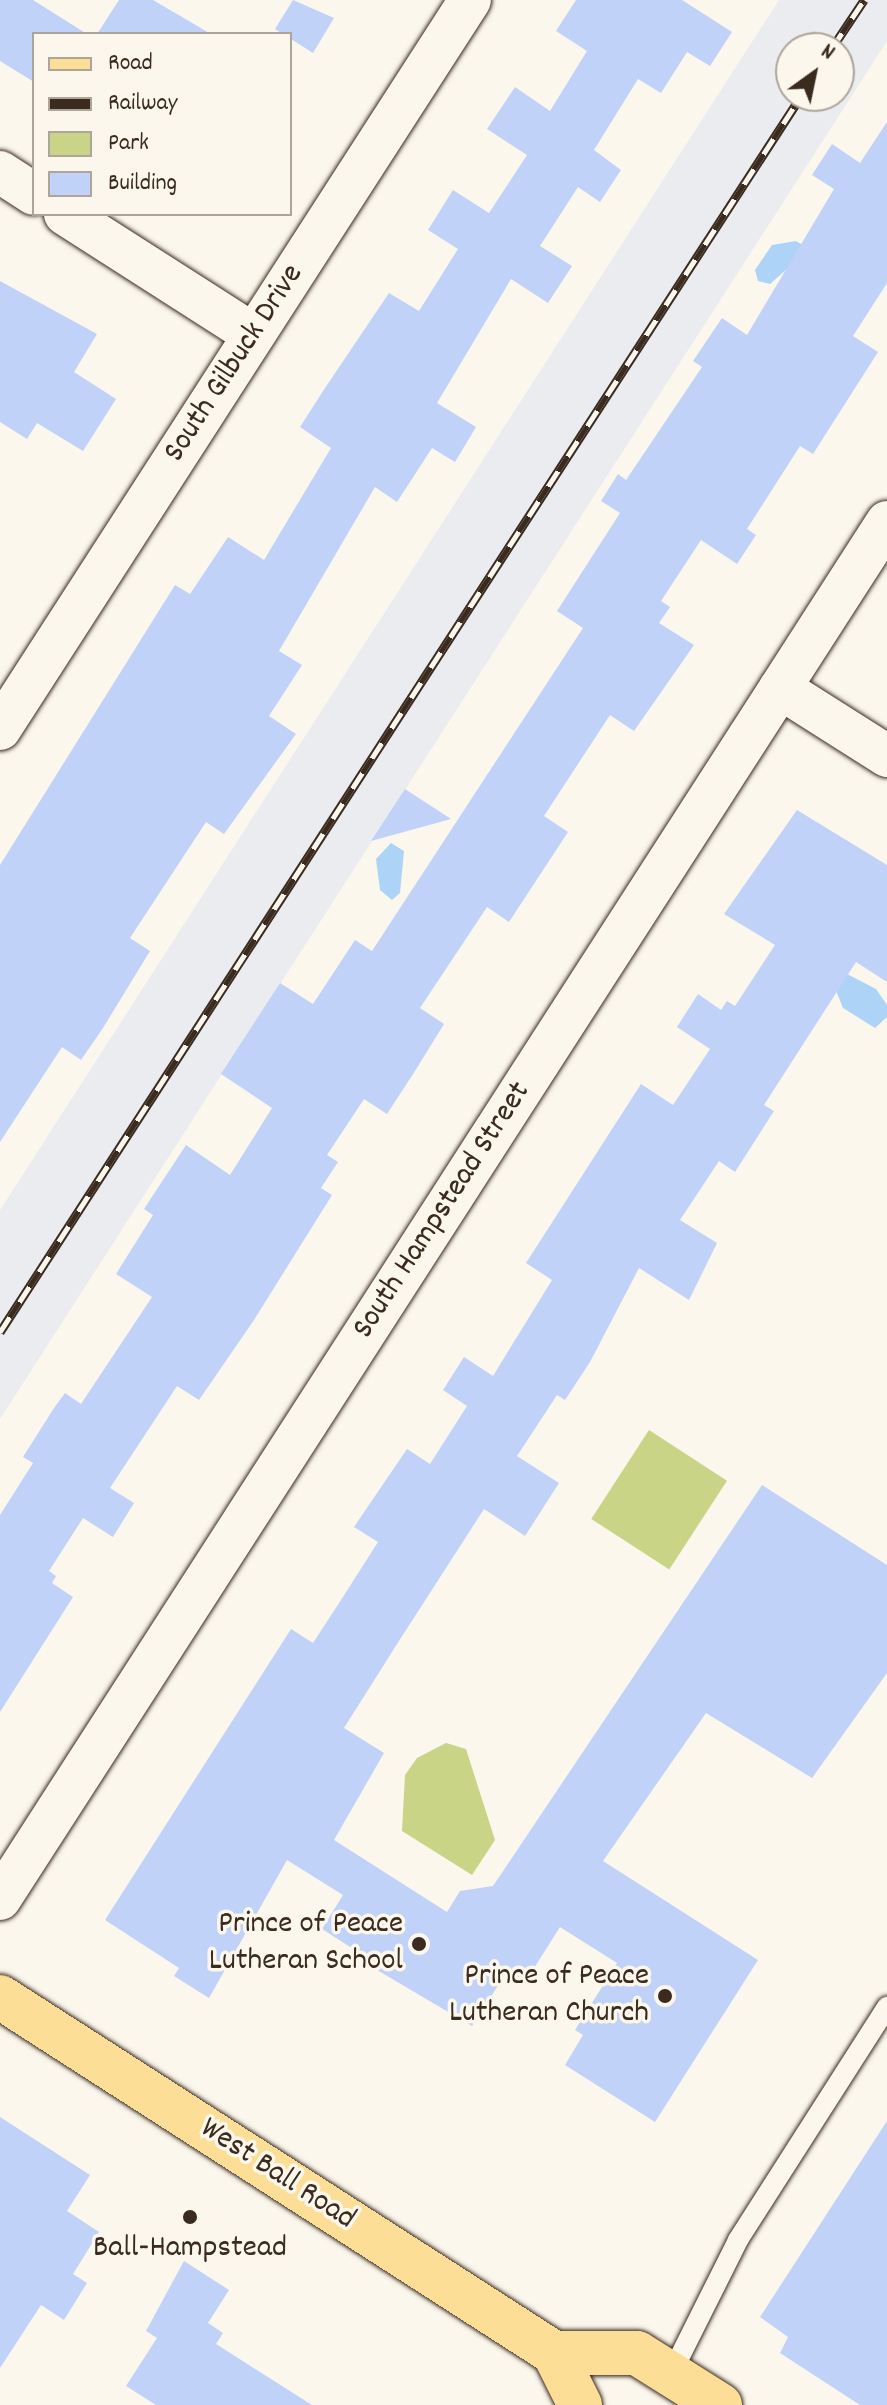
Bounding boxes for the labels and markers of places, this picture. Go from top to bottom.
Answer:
place label: Prince of Peace Lutheran School [209,1907,403,1982]
marker: Prince of Peace Lutheran School [410,1935,428,1953]
place label: Prince of Peace Lutheran Church [449,1959,649,2034]
marker: Prince of Peace Lutheran Church [656,1987,674,2005]
marker: Ball-Hampstead [181,2208,199,2226]
place label: Ball-Hampstead [93,2230,287,2268]

